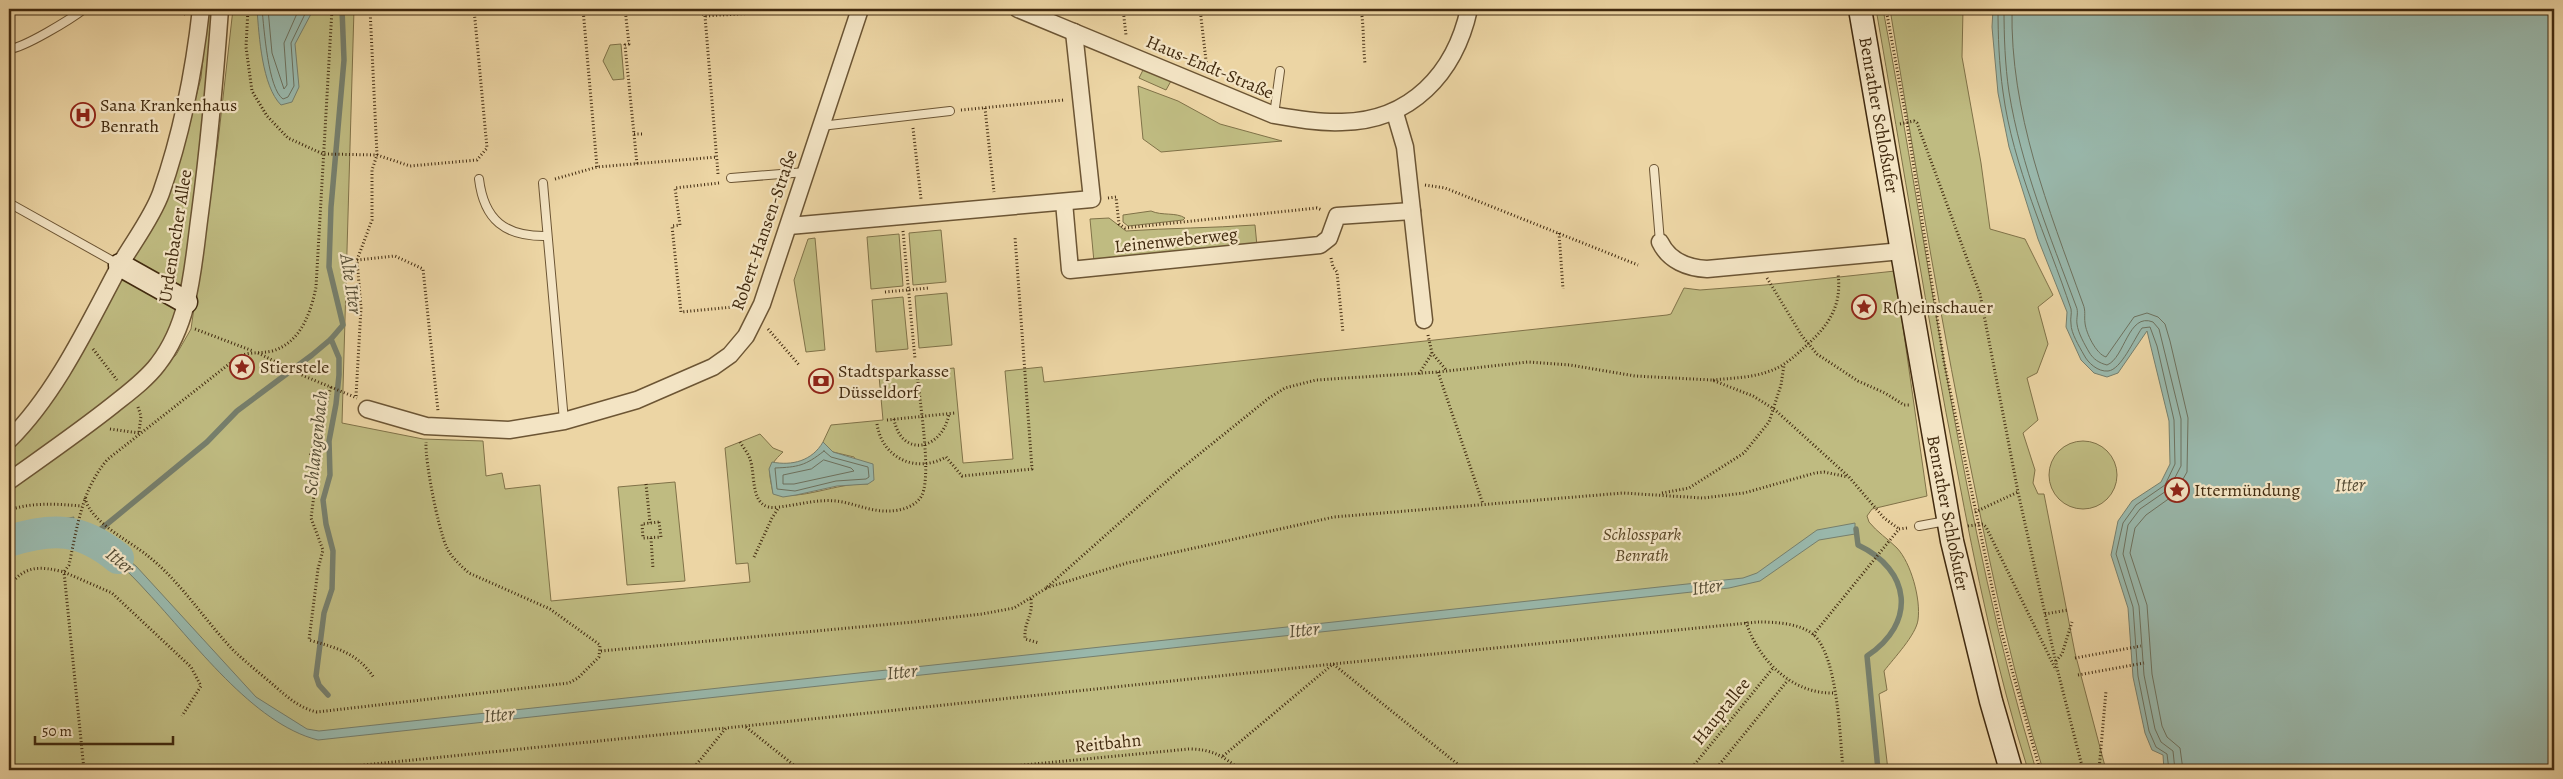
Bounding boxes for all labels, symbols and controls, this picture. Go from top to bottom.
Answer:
street label: Haus-Endt-Straße [1142,29,1278,105]
street label: Benrather Schloßufer [1853,35,1905,195]
place label: Sana Krankenhaus Benrath [100,93,237,138]
hospital icon: Sana Krankenhaus Benrath [70,102,96,128]
street label: Robert-Hansen-Straße [725,146,803,314]
street label: Urdenbacher Allee [153,168,197,304]
street label: Leinenweberweg [1113,222,1239,258]
water label: Alte Itter [333,251,369,317]
place icon: R(h)einschauer [1851,294,1877,320]
place label: R(h)einschauer [1882,295,1993,319]
place icon: Stierstele [229,354,255,380]
place label: Stierstele [260,355,329,379]
place label: Stadtsparkasse Düsseldorf [838,359,949,404]
bank icon: Stadtsparkasse Düsseldorf [808,368,834,394]
water label: Schlangenbach [298,389,334,497]
street label: Benrather Schloßufer [1921,433,1975,593]
water label: Itter [2334,471,2367,499]
place icon: Ittermündung [2164,477,2190,503]
place label: Ittermündung [2194,478,2300,502]
park label: Schlosspark Benrath [1603,522,1681,567]
water label: Itter [100,541,141,582]
water label: Itter [1690,572,1725,602]
water label: Itter [1288,615,1322,645]
water label: Itter [886,657,920,687]
street label: Hauptallee [1686,672,1756,750]
water label: Itter [483,700,517,730]
scale bar [35,714,172,746]
text: 50 m [42,721,72,741]
street label: Reitbahn [1074,728,1142,758]

